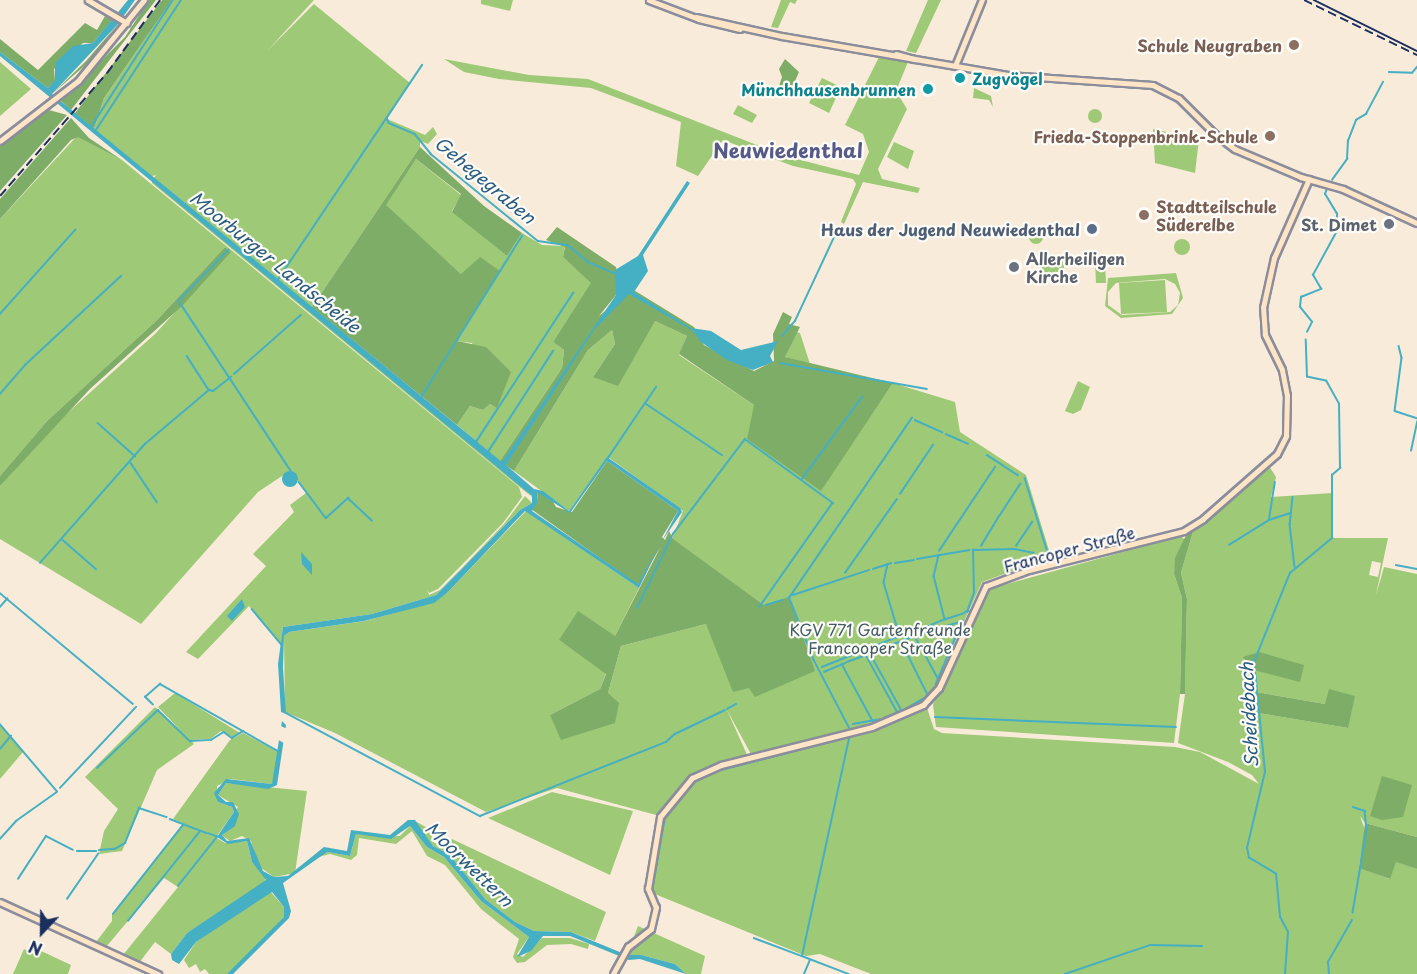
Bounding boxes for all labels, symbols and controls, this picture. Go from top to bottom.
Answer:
place label: Schule Neugraben [1137,35,1282,55]
marker: Schule Neugraben [1287,38,1301,52]
place label: Zugvögel [972,68,1043,88]
marker: Zugvögel [953,71,967,85]
place label: Münchhausenbrunnen [741,79,916,99]
marker: Münchhausenbrunnen [921,82,935,96]
place label: Frieda-Stoppenbrink-Schule [1034,126,1258,146]
marker: Frieda-Stoppenbrink-Schule [1263,129,1277,143]
water label: Gehegegraben [430,132,540,228]
district label: Neuwiedenthal [713,138,863,162]
water label: Moorburger Landscheide [186,187,364,337]
place label: Stadtteilschule Süderelbe [1156,196,1277,234]
marker: Stadtteilschule Süderelbe [1137,208,1151,222]
place label: St. Dimet [1301,214,1377,234]
marker: St. Dimet [1382,217,1396,231]
place label: Haus der Jugend Neuwiedenthal [820,219,1080,239]
marker: Haus der Jugend Neuwiedenthal [1085,222,1099,236]
place label: Allerheiligen Kirche [1026,248,1125,286]
marker: Allerheiligen Kirche [1007,260,1021,274]
street label: Francoper Straße [1001,522,1137,576]
park label: KGV 771 Gartenfreunde Francooper Straße [789,619,971,657]
water label: Scheidebach [1235,662,1263,768]
water label: Moorwettern [421,817,517,911]
north arrow [12,902,72,962]
text: N [25,935,46,962]

